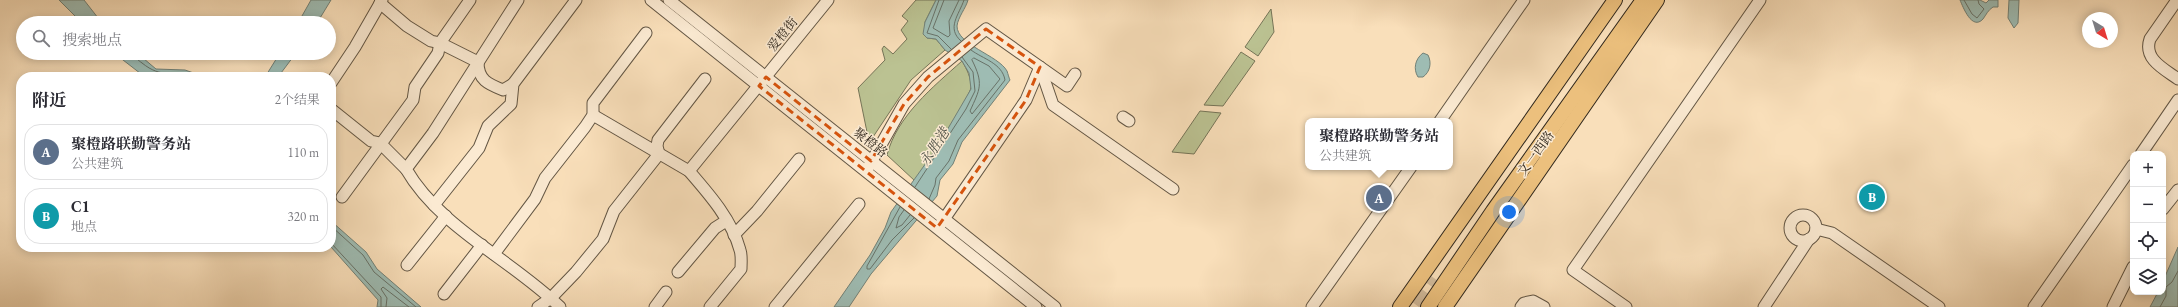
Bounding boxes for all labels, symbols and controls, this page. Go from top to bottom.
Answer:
north arrow [2082,12,2118,48]
street label: 爱橙街 [764,14,801,55]
search box [16,16,336,60]
icon: search [30,27,52,49]
text: 搜索地点 [62,30,122,49]
text: 附近 [32,89,66,111]
text: 2个结果 [275,91,320,108]
popup [1305,118,1453,170]
water label: 永胜港 [915,123,954,170]
street label: 聚橙路 [850,124,891,161]
text: 聚橙路联勤警务站 [1319,126,1439,145]
street label: 文一西路 [1513,127,1558,179]
text: 聚橙路联勤警务站 [71,134,191,153]
text: A [41,144,51,161]
text: 110 m [288,144,319,161]
text: 公共建筑 [1319,147,1371,164]
map controls [2130,151,2166,295]
button: + [2130,151,2166,187]
text: 公共建筑 [71,155,123,172]
pin: B [1859,182,1885,212]
pin: A [1366,183,1392,213]
button: − [2130,187,2166,223]
text: C1 [71,197,90,216]
your location [1499,202,1519,222]
text: B [42,208,50,225]
text: 320 m [288,208,319,225]
text: 地点 [71,218,97,235]
button: locate [2130,223,2166,259]
button: layers [2130,259,2166,295]

